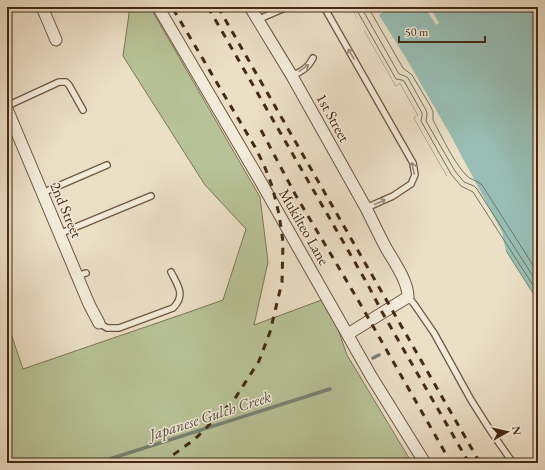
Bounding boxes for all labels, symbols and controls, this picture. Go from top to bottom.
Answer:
scale bar [399,18,485,44]
text: 50 m [405,24,429,40]
one-way arrow [346,48,354,60]
one-way arrow [298,64,309,72]
street label: 1st Street [312,90,355,146]
one-way arrow [409,161,416,174]
street label: 2nd Street [46,179,87,241]
street label: Mukilteo Lane [275,185,334,268]
one-way arrow [373,197,385,205]
water label: Japanese Gulch Creek [144,386,274,446]
north arrow [487,412,527,452]
text: N [509,425,524,436]

